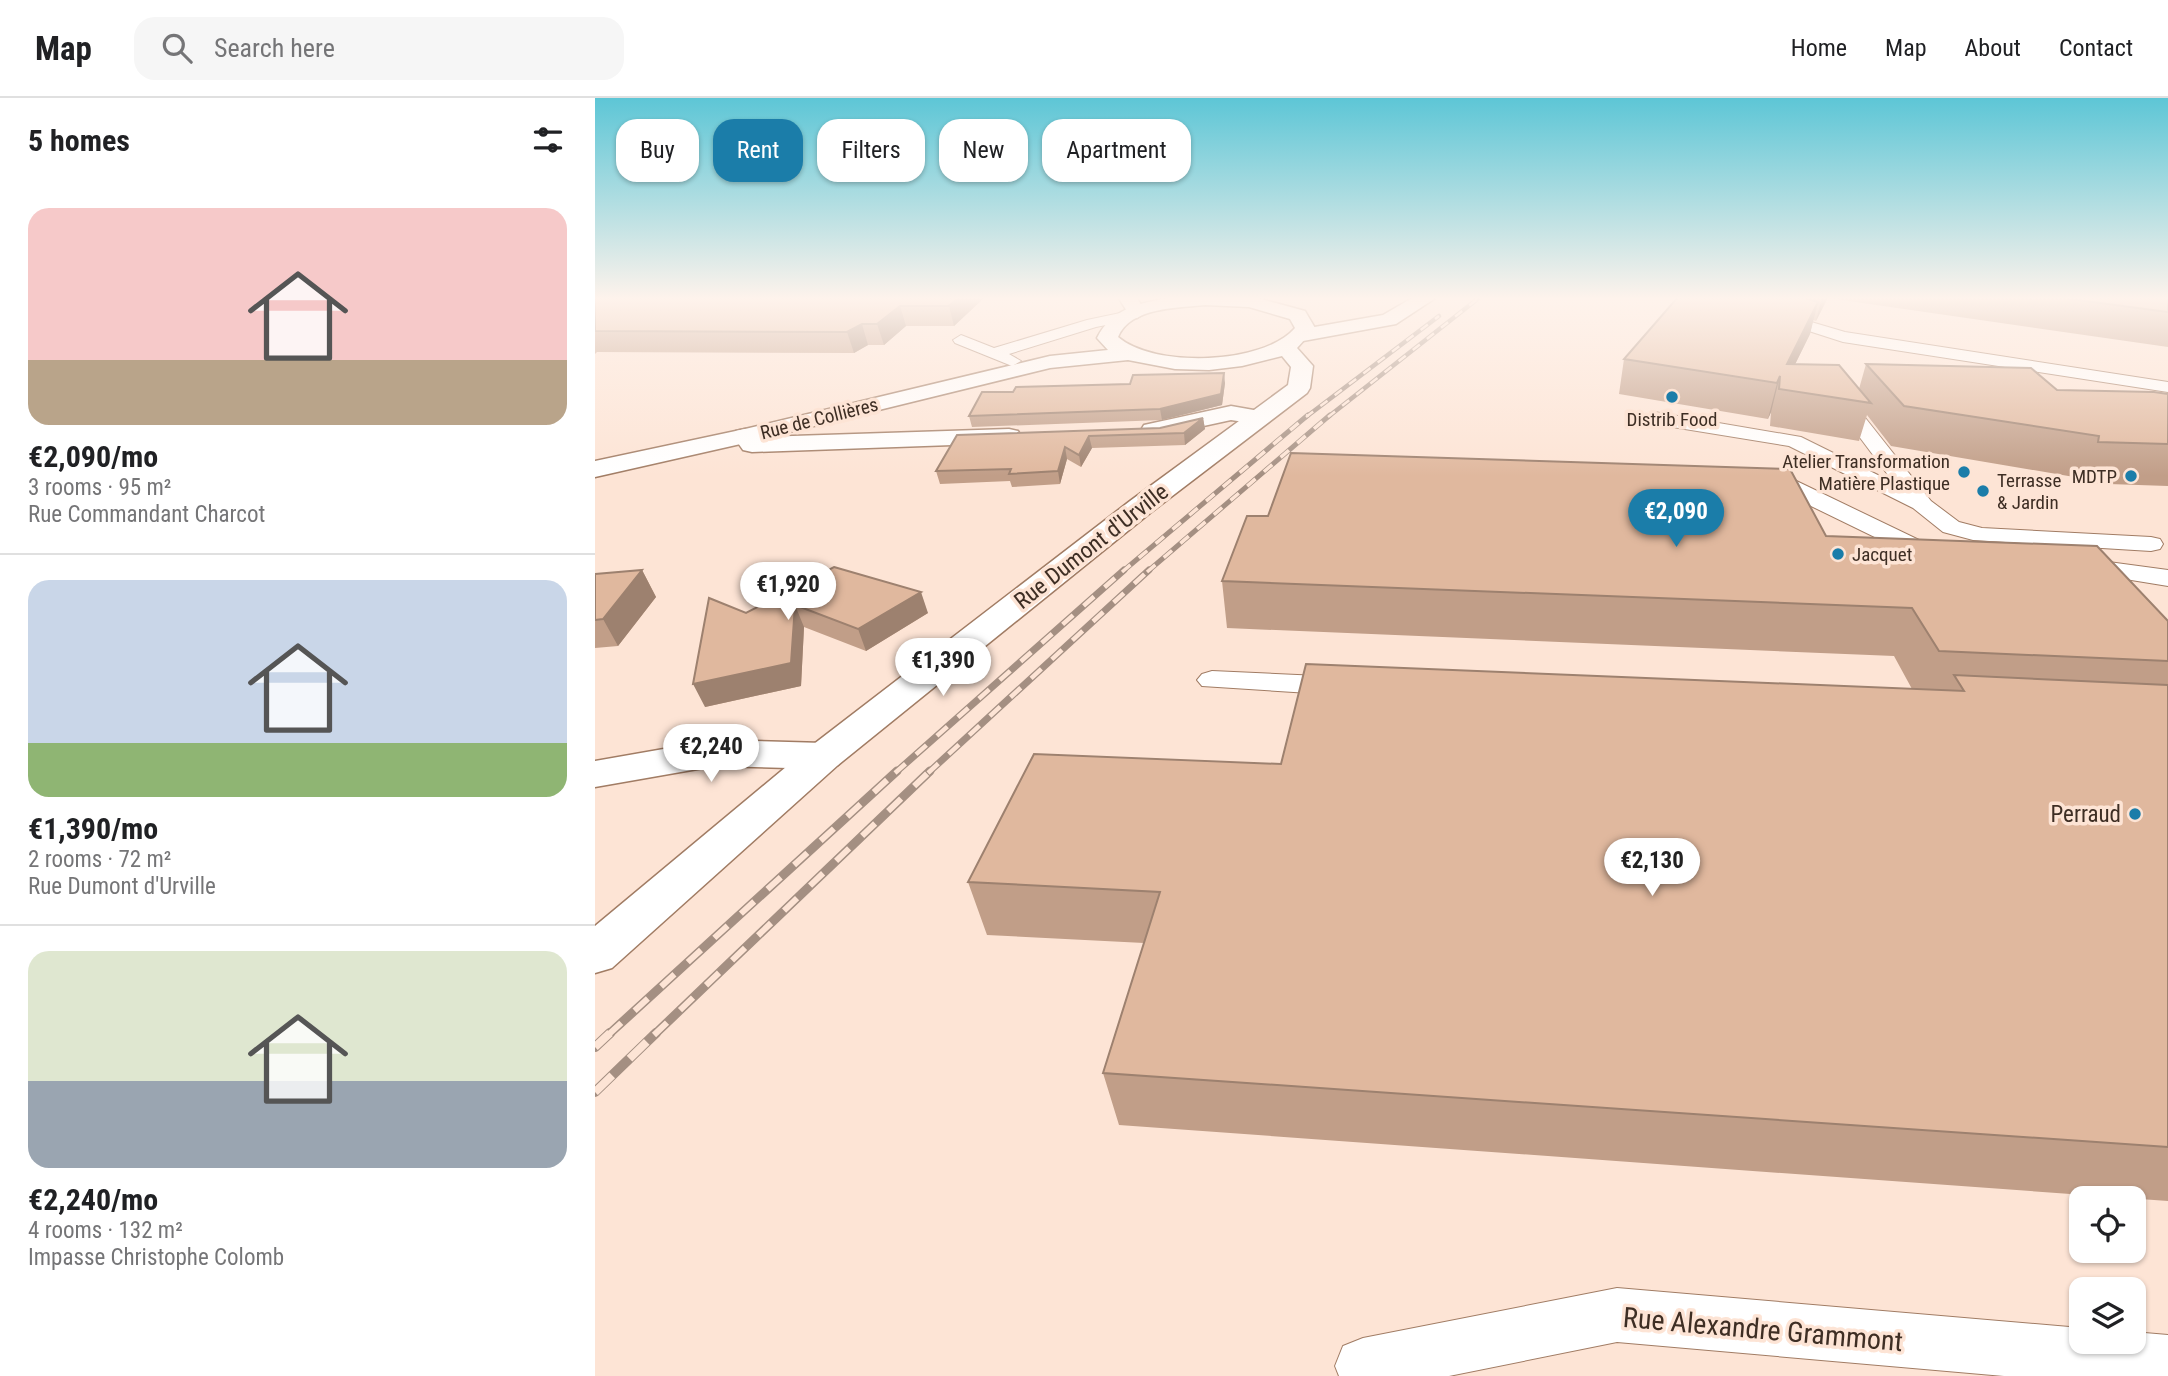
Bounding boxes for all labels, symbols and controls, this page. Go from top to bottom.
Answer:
search box [134,17,624,80]
text: Map [35,29,92,68]
icon: search [158,29,196,67]
text: Search here [214,33,335,63]
text: Home [1791,34,1847,62]
text: Map [1885,34,1927,62]
text: About [1965,34,2021,62]
text: Contact [2059,34,2133,62]
chip: Buy [616,119,699,182]
chip: Rent [713,119,803,182]
chip: Filters [817,119,925,182]
chip: New [939,119,1028,182]
chip: Apartment [1042,119,1191,182]
icon: filters [529,121,567,159]
text: 5 homes [28,123,130,158]
icon: home [235,253,361,379]
marker: Distrib Food [1664,389,1680,405]
street label: Rue de Collières [758,393,880,444]
place label: Distrib Food [1627,408,1717,431]
text: €2,090/mo [28,439,158,474]
place label: Atelier Transformation Matière Plastique [1782,450,1950,495]
marker: Atelier Transformation Matière Plastique [1956,464,1972,480]
place label: MDTP [2072,465,2117,488]
marker: MDTP [2123,468,2139,484]
place label: Terrasse & Jardin [1997,469,2062,514]
text: 3 rooms · 95 m² [28,474,171,501]
street label: Rue Dumont d'Urville [1009,478,1174,615]
marker: Terrasse & Jardin [1975,483,1991,499]
pin: €2,090 [1619,490,1733,549]
text: €2,090 [1644,498,1708,525]
text: Rue Commandant Charcot [28,501,265,528]
place label: Jacquet [1852,543,1912,566]
marker: Jacquet [1830,546,1846,562]
pin: €1,920 [731,562,845,622]
text: €1,920 [756,571,820,598]
icon: home [235,625,361,751]
pin: €1,390 [886,638,1000,698]
text: €1,390 [911,647,975,674]
pin: €2,240 [654,724,768,784]
text: €2,240 [679,733,743,760]
place label: Perraud [2051,801,2121,828]
marker: Perraud [2127,806,2143,822]
text: €1,390/mo [28,811,158,846]
pin: €2,130 [1595,838,1709,898]
text: 2 rooms · 72 m² [28,846,171,873]
text: €2,130 [1620,847,1684,874]
text: Rue Dumont d'Urville [28,873,216,900]
icon: home [235,996,361,1122]
text: €2,240/mo [28,1182,158,1217]
map controls [2069,1186,2146,1354]
button: locate [2069,1186,2146,1263]
text: 4 rooms · 132 m² [28,1217,183,1244]
text: Impasse Christophe Colomb [28,1244,284,1271]
button: layers [2069,1277,2146,1354]
street label: Rue Alexandre Grammont [1622,1301,1904,1358]

